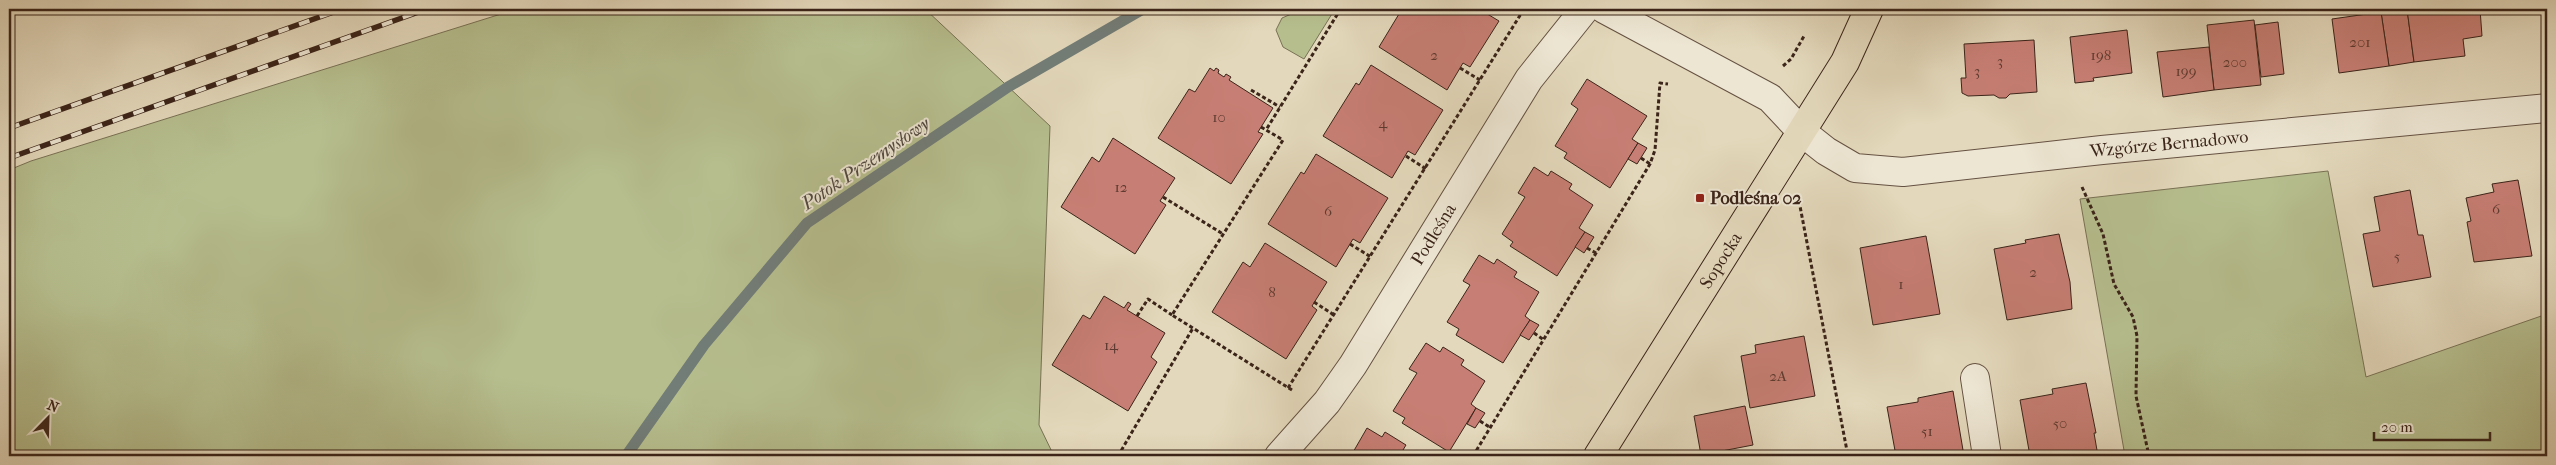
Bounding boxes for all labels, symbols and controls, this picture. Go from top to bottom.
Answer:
house number: 201 [2349,33,2371,51]
house number: 2 [1430,46,1438,64]
house number: 198 [2091,46,2111,64]
house number: 3 [1997,52,2003,70]
house number: 200 [2223,53,2247,71]
house number: 3 [1974,62,1980,80]
house number: 199 [2175,62,2197,80]
house number: 10 [1212,108,1226,126]
water label: Potok Przemysłowy [796,112,935,215]
house number: 4 [1379,114,1389,132]
street label: Wzgórze Bernadowo [2088,126,2249,162]
house number: 12 [1114,178,1128,196]
place label: Podleśna 02 [1710,188,1802,209]
marker: Podleśna 02 [1694,192,1706,204]
street label: Podleśna [1407,199,1461,269]
house number: 6 [2492,200,2501,218]
house number: 6 [1324,202,1333,220]
street label: Sopocka [1696,228,1747,293]
house number: 5 [2394,247,2400,265]
house number: 2 [2029,263,2037,281]
house number: 1 [1898,275,1904,293]
house number: 8 [1268,283,1276,301]
house number: 14 [1104,336,1119,354]
house number: 2A [1769,367,1787,385]
north arrow [22,392,72,442]
text: N [45,397,61,417]
scale bar [2374,410,2490,442]
house number: 50 [2053,414,2067,432]
text: 20 m [2381,418,2413,436]
house number: 51 [1921,422,1933,440]

